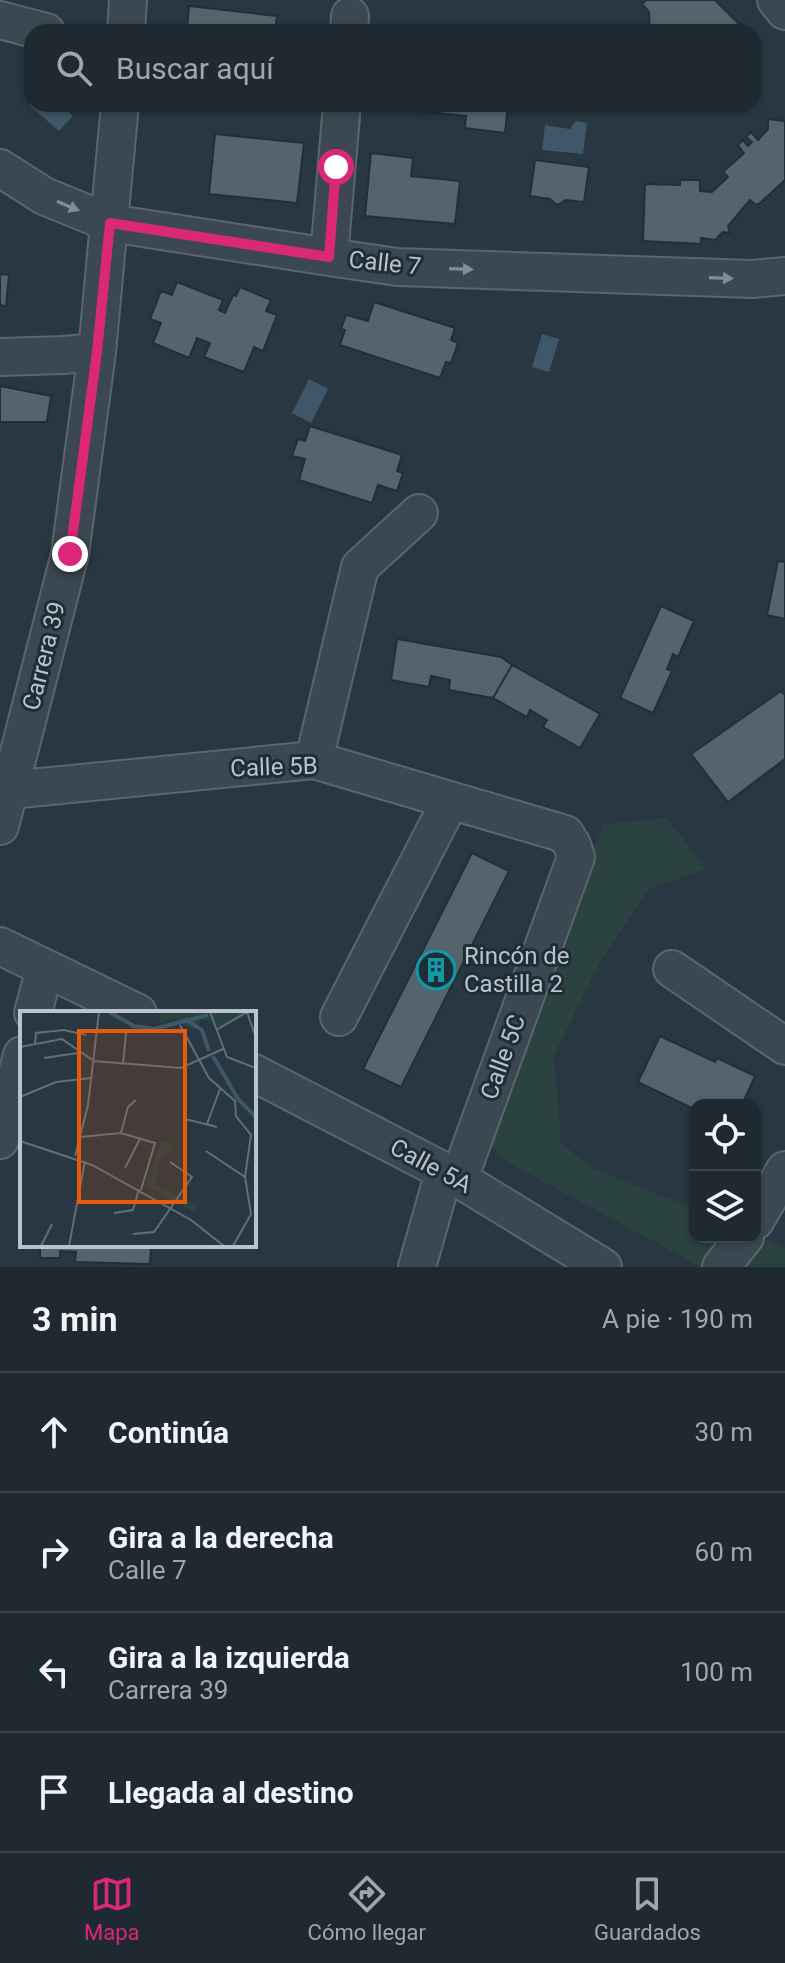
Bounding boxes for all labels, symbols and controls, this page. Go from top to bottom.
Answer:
search box [24,24,761,112]
icon: search [52,46,96,90]
text: Buscar aquí [116,51,274,86]
route start [318,149,354,185]
one-way arrow [56,199,80,212]
street label: Calle 7 [347,245,423,281]
one-way arrow [449,263,474,276]
one-way arrow [709,272,734,284]
route end [52,536,88,572]
street label: Carrera 39 [17,599,71,713]
street label: Calle 5B [230,751,318,783]
place label: Rincón de Castilla 2 [464,942,570,998]
building icon: Rincón de Castilla 2 [415,949,457,991]
inset map [20,1011,256,1247]
street label: Calle 5C [475,1011,531,1103]
map controls [689,1099,761,1243]
button: locate [689,1099,761,1171]
street label: Calle 5A [386,1133,477,1199]
button: layers [689,1171,761,1243]
text: 3 min [32,1299,117,1339]
text: A pie · 190 m [602,1304,753,1334]
icon: ahead [32,1410,76,1454]
text: Continúa [108,1415,229,1450]
text: 30 m [695,1417,753,1447]
text: Gira a la derecha [108,1520,334,1555]
icon: right [32,1530,76,1574]
text: 60 m [695,1537,753,1567]
text: Calle 7 [108,1555,187,1585]
text: Gira a la izquierda [108,1640,350,1675]
icon: left [32,1650,76,1694]
text: 100 m [680,1657,753,1687]
text: Carrera 39 [108,1675,228,1705]
icon: arrive [32,1770,76,1814]
text: Llegada al destino [108,1775,354,1810]
tab: Mapa [84,1872,140,1945]
tab: Cómo llegar [308,1872,426,1945]
tab: Guardados [594,1872,701,1945]

